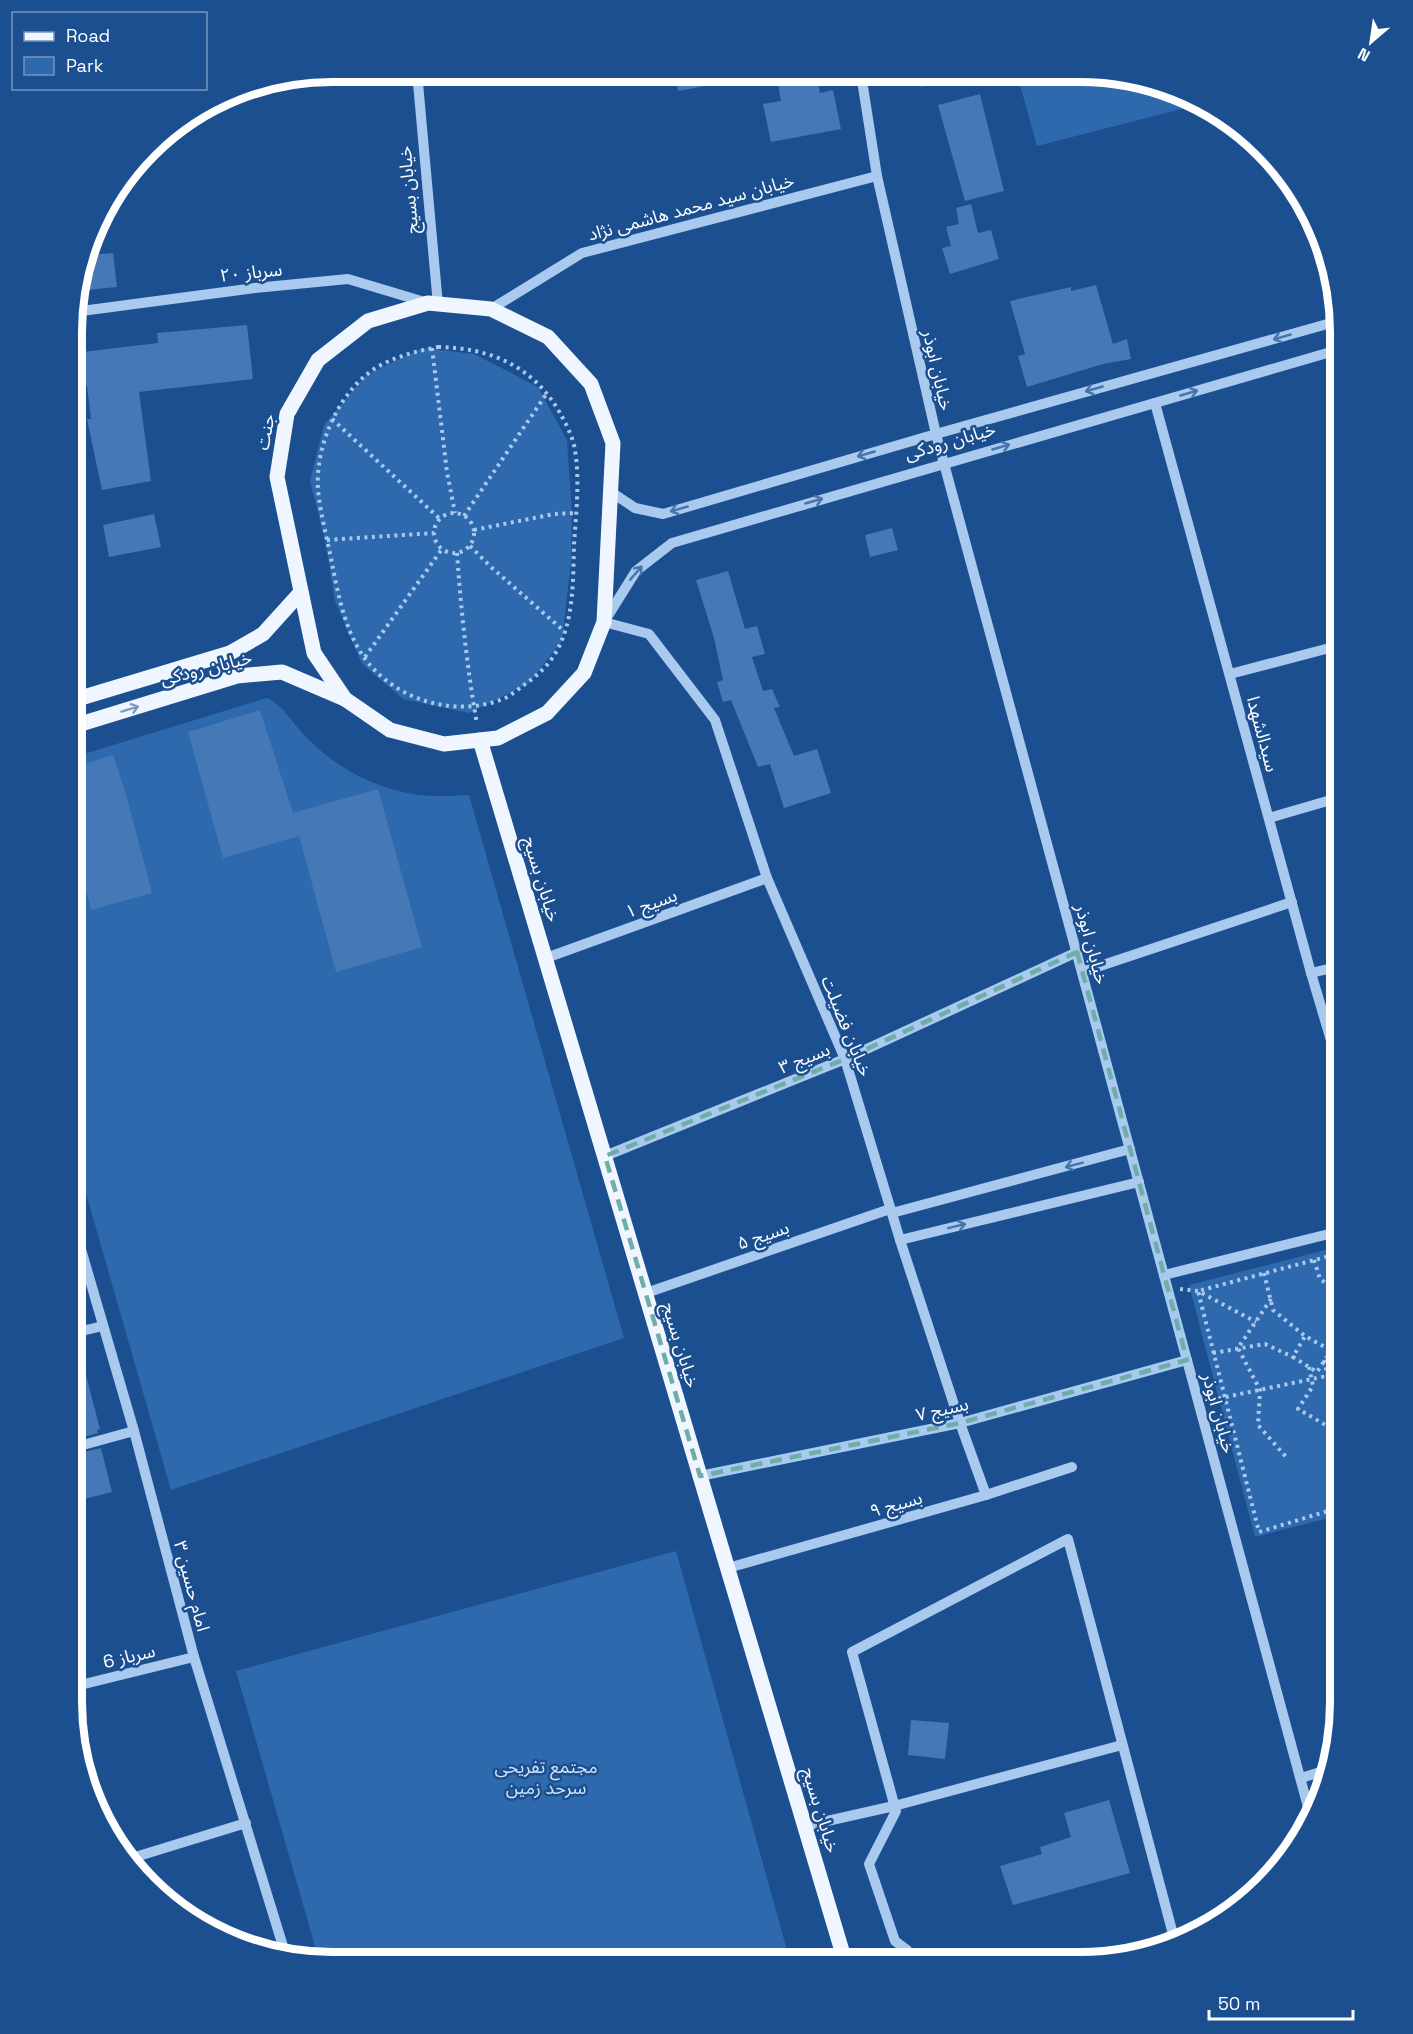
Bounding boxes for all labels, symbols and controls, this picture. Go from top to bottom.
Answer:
legend [12,12,207,90]
north arrow [1341,12,1401,72]
text: Road [66,24,110,47]
text: N [1354,43,1374,66]
text: Park [66,54,104,77]
street label: خیابان بسیج [393,145,425,235]
street label: خیابان سید محمد هاشمی نژاد [585,168,797,246]
street label: سرباز ۲۰ [219,257,283,287]
street label: خیابان ابوذر [917,326,958,413]
one-way arrow [1273,332,1292,343]
one-way arrow [1085,384,1104,396]
one-way arrow [1179,387,1198,398]
street label: جنت [250,412,280,452]
street label: خیابان رودکی [902,417,998,465]
one-way arrow [991,441,1010,452]
one-way arrow [857,449,876,460]
one-way arrow [804,495,823,506]
one-way arrow [670,504,689,515]
one-way arrow [629,566,643,581]
street label: خیابان رودکی [158,646,254,690]
street label: سیدالشهدا [1242,694,1284,774]
one-way arrow [120,703,139,714]
street label: خیابان بسیج [516,833,566,925]
street label: بسیج ۱ [622,883,681,925]
street label: خیابان ابوذر [1070,900,1114,987]
street label: خیابان فضیلت [816,972,878,1080]
street label: بسیج ۳ [775,1037,834,1081]
one-way arrow [1065,1159,1084,1171]
street label: بسیج ۵ [734,1215,793,1256]
one-way arrow [947,1220,966,1232]
street label: خیابان بسیج [655,1299,705,1391]
street label: خیابان ابوذر [1197,1369,1241,1456]
street label: بسیج ۷ [913,1392,971,1428]
street label: بسیج ۹ [867,1486,925,1524]
street label: امام حسین ۳ [166,1538,215,1635]
street label: سرباز 6 [101,1639,157,1673]
park label: مجتمع تفریحی سرحد زمین [494,1755,598,1799]
street label: خیابان بسیج [795,1764,845,1856]
scale bar [1209,1983,1353,2021]
text: 50 m [1218,1992,1260,2015]

